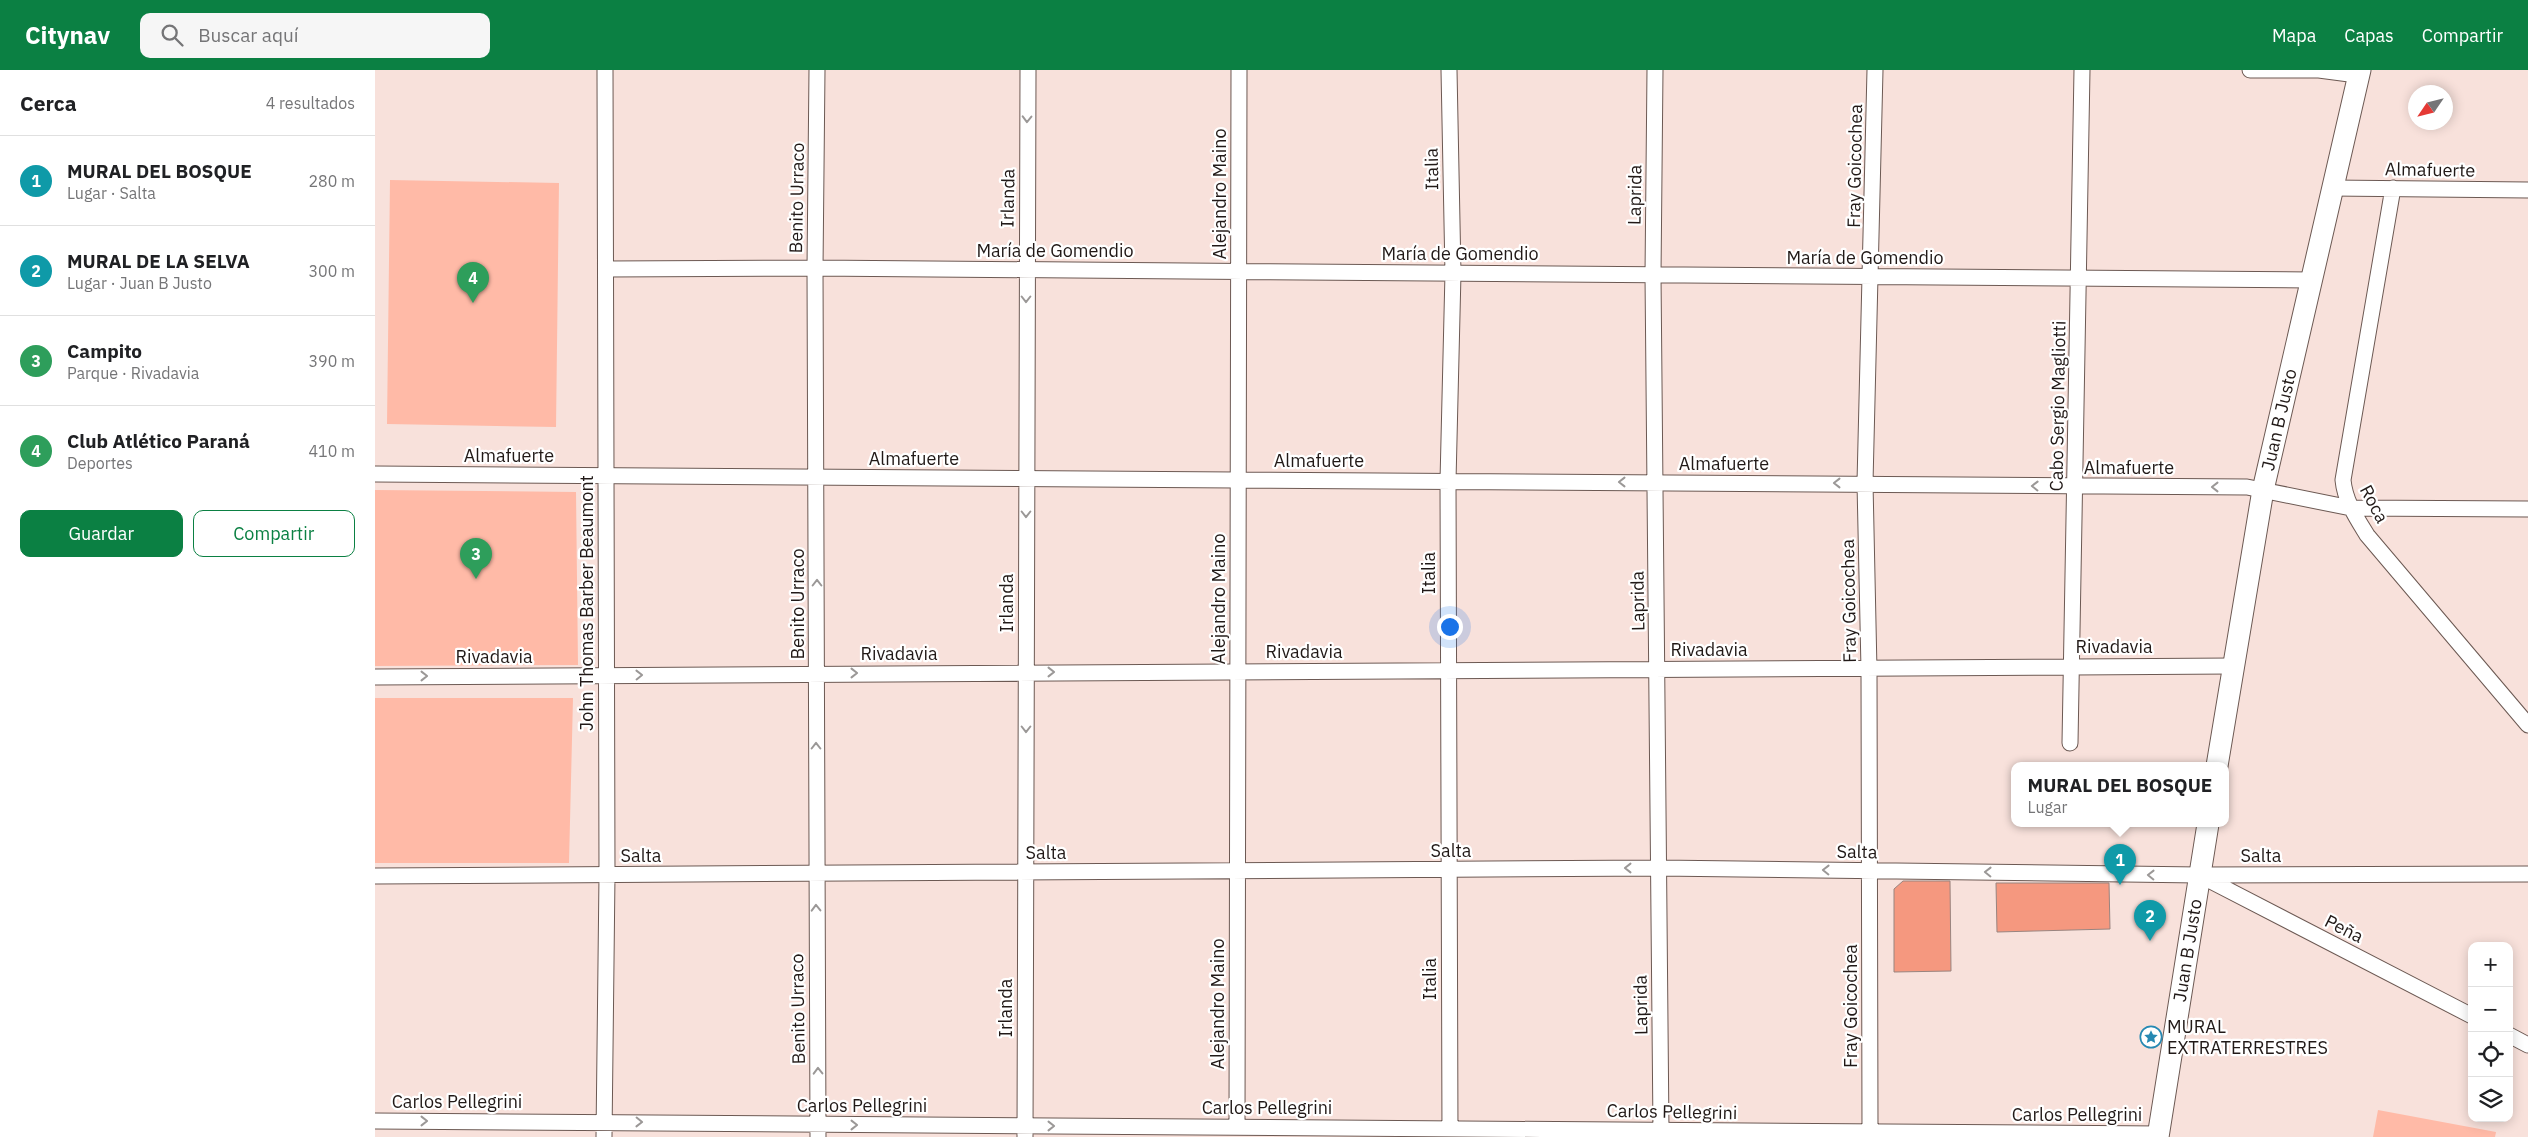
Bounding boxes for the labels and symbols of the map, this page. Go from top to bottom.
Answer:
north arrow [2408,85,2453,130]
street label: Fray Goicochea [1842,103,1867,228]
one-way arrow [1022,115,1032,123]
street label: Alejandro Maino [1208,129,1231,259]
street label: Benito Urraco [784,142,809,254]
street label: Italia [1420,147,1443,190]
street label: Almafuerte [2385,157,2476,182]
street label: Laprida [1622,164,1647,225]
street label: Irlanda [995,168,1020,227]
street label: María de Gomendio [976,239,1134,262]
street label: María de Gomendio [1381,242,1539,265]
street label: María de Gomendio [1786,246,1944,269]
pin: 4 [457,262,489,303]
one-way arrow [1021,295,1031,303]
street label: Cabo Sergio Magliotti [2045,320,2070,491]
street label: Juan B Justo [2256,366,2302,473]
street label: Almafuerte [464,444,554,467]
street label: Almafuerte [869,447,959,470]
street label: Almafuerte [1274,449,1364,472]
street label: Almafuerte [1679,452,1769,475]
street label: Almafuerte [2084,456,2174,479]
street label: John Thomas Barber Beaumont [575,475,598,731]
one-way arrow [1618,477,1626,487]
one-way arrow [1833,478,1841,488]
one-way arrow [2030,481,2038,491]
street label: Roca [2355,481,2394,527]
one-way arrow [2210,482,2218,492]
one-way arrow [1021,510,1031,518]
street label: Alejandro Maino [1207,534,1230,664]
pin: 3 [460,538,492,579]
street label: Fray Goicochea [1836,538,1861,663]
street label: Benito Urraco [786,549,809,659]
street label: Italia [1417,552,1440,594]
street label: Laprida [1625,570,1650,631]
street label: Irlanda [995,573,1018,632]
one-way arrow [812,579,822,587]
your location [1437,614,1463,640]
street label: Rivadavia [2075,635,2153,658]
street label: Rivadavia [1670,638,1748,661]
street label: Rivadavia [1265,640,1343,663]
street label: Rivadavia [860,642,938,665]
street label: Rivadavia [455,645,533,668]
one-way arrow [1048,667,1055,677]
one-way arrow [850,668,858,678]
one-way arrow [635,670,643,681]
one-way arrow [420,671,428,681]
one-way arrow [1020,725,1031,733]
one-way arrow [811,742,822,750]
street label: Salta [1431,839,1472,862]
street label: Salta [1836,840,1878,863]
street label: Salta [1026,841,1067,864]
street label: Salta [621,844,662,867]
pin: 1 [2104,844,2136,885]
street label: Salta [2241,844,2282,867]
one-way arrow [1624,863,1632,873]
one-way arrow [1822,865,1830,875]
one-way arrow [1984,867,1992,878]
one-way arrow [2146,870,2154,880]
street label: Juan B Justo [2168,897,2207,1003]
pin: 2 [2134,900,2166,941]
one-way arrow [811,904,821,912]
street label: Peña [2321,909,2368,948]
street label: Alejandro Maino [1206,939,1229,1069]
street label: Fray Goicochea [1839,944,1862,1068]
street label: Benito Urraco [785,953,810,1065]
street label: Italia [1418,958,1441,1000]
street label: Laprida [1628,974,1653,1035]
street label: Irlanda [994,978,1017,1037]
place label: MURAL EXTRATERRESTRES [2167,1015,2328,1059]
place icon: MURAL EXTRATERRESTRES [2139,1025,2163,1049]
one-way arrow [812,1067,823,1075]
street label: Carlos Pellegrini [392,1090,522,1113]
street label: Carlos Pellegrini [797,1094,927,1117]
street label: Carlos Pellegrini [1202,1096,1332,1119]
street label: Carlos Pellegrini [1606,1099,1738,1124]
street label: Carlos Pellegrini [2012,1103,2142,1126]
one-way arrow [420,1116,428,1126]
one-way arrow [635,1117,643,1127]
one-way arrow [850,1120,858,1130]
one-way arrow [1048,1121,1055,1131]

